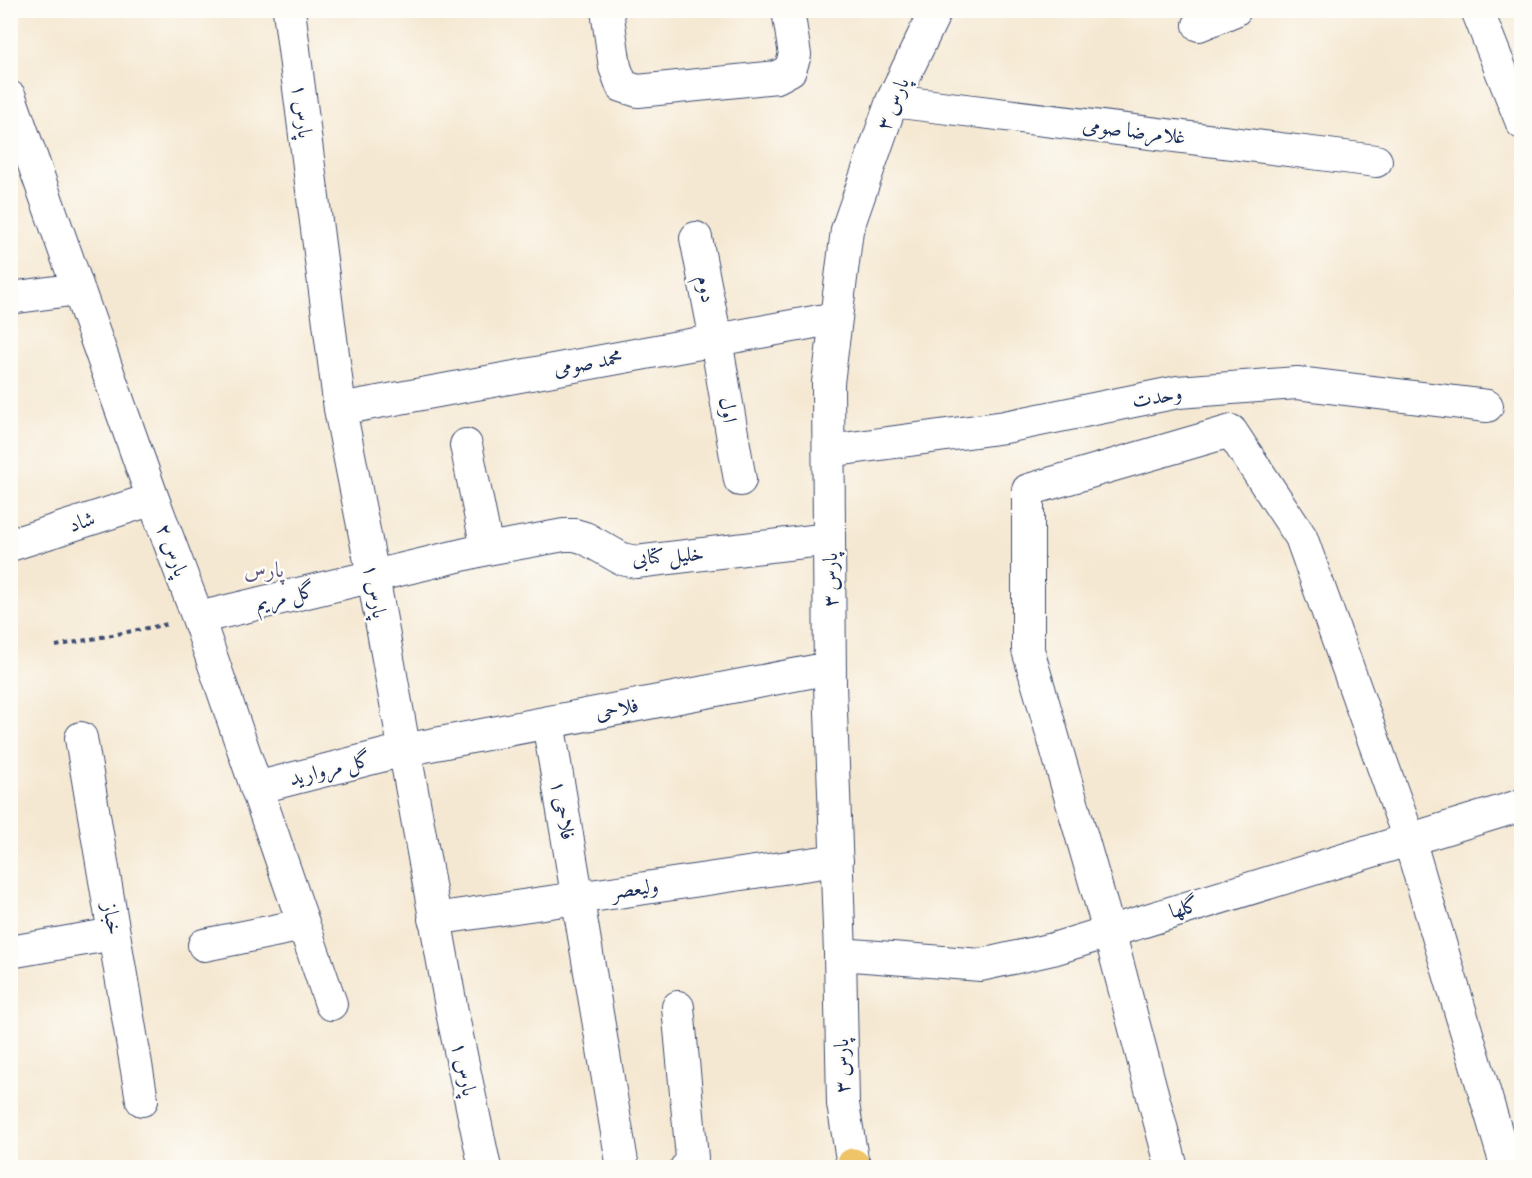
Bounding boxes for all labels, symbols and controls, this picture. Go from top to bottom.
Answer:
street label: پارس ۳ [870,73,917,135]
street label: پارس ۱ [284,82,319,141]
street label: غلامرضا صومی [1081,111,1187,152]
street label: دوم [686,273,722,306]
street label: محمد صومی [551,344,625,382]
street label: وحدت [1130,379,1184,415]
street label: اول [713,395,743,425]
street label: شاد [65,505,99,539]
street label: پارس ۲ [149,520,195,582]
street label: خلیل کتابی [631,540,705,573]
street label: پارس ۳ [817,552,845,607]
district label: پارس [244,556,286,586]
street label: پارس ۱ [356,562,393,621]
street label: گل مریم [252,577,319,621]
street label: فلاحی [593,692,641,726]
street label: گل مروارید [286,746,374,793]
street label: فلاحی ۱ [544,778,582,842]
street label: ولیعصر [608,872,660,906]
street label: گلها [1166,891,1202,925]
street label: خباز [96,899,128,937]
street label: پارس ۳ [828,1037,857,1094]
street label: پارس ۱ [444,1039,483,1100]

